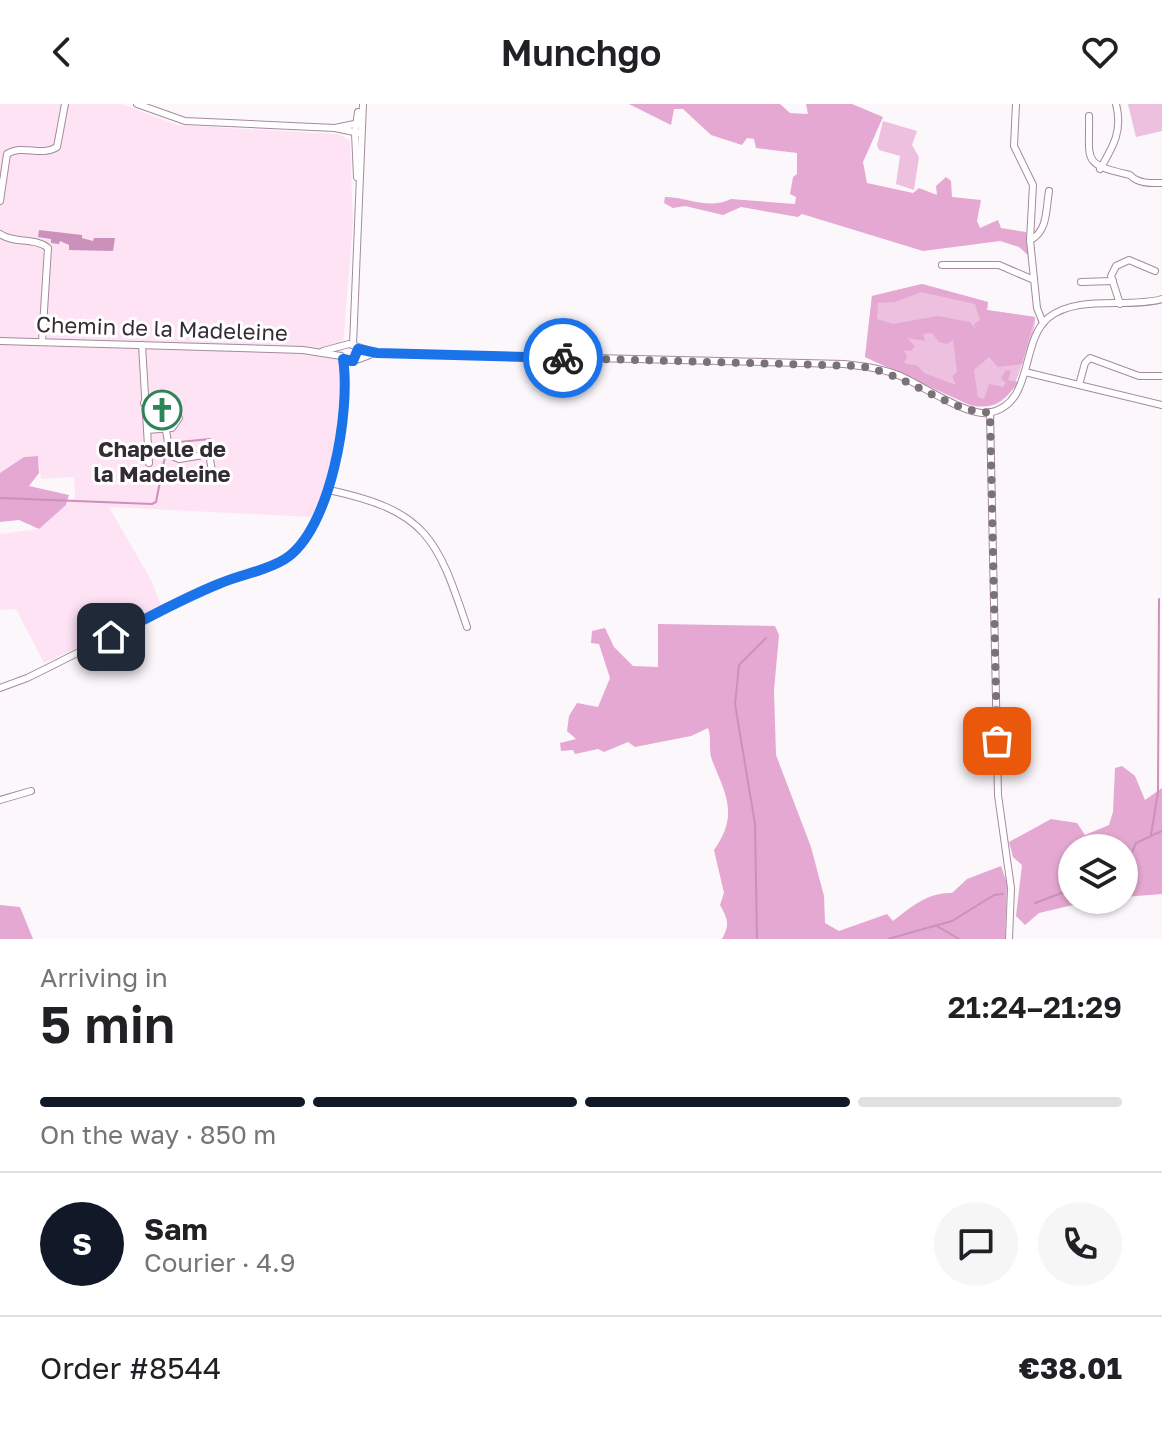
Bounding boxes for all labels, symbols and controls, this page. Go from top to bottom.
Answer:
icon: back [40,30,84,74]
icon: heart [1078,30,1122,74]
text: Munchgo [501,31,661,74]
street label: Chemin de la Madeleine [36,310,288,346]
courier [523,318,603,398]
icon: bike [541,336,585,380]
church icon: Chapelle de la Madeleine [141,389,183,431]
place label: Chapelle de la Madeleine [93,435,231,487]
pin [77,603,145,671]
icon: home [89,615,133,659]
pin [963,707,1031,775]
icon: bag [975,719,1019,763]
map controls [1058,834,1138,914]
button: layers [1058,834,1138,914]
text: Arriving in [40,962,168,993]
text: 21:24–21:29 [948,989,1122,1025]
text: 5 min [40,992,175,1054]
text: On the way · 850 m [40,1119,276,1150]
button: chat [934,1202,1018,1286]
button: phone [1038,1202,1122,1286]
text: Sam [144,1211,208,1247]
text: S [72,1226,92,1262]
text: Courier · 4.9 [144,1247,296,1278]
text: Order #8544 [40,1350,221,1386]
text: €38.01 [1019,1350,1122,1386]

